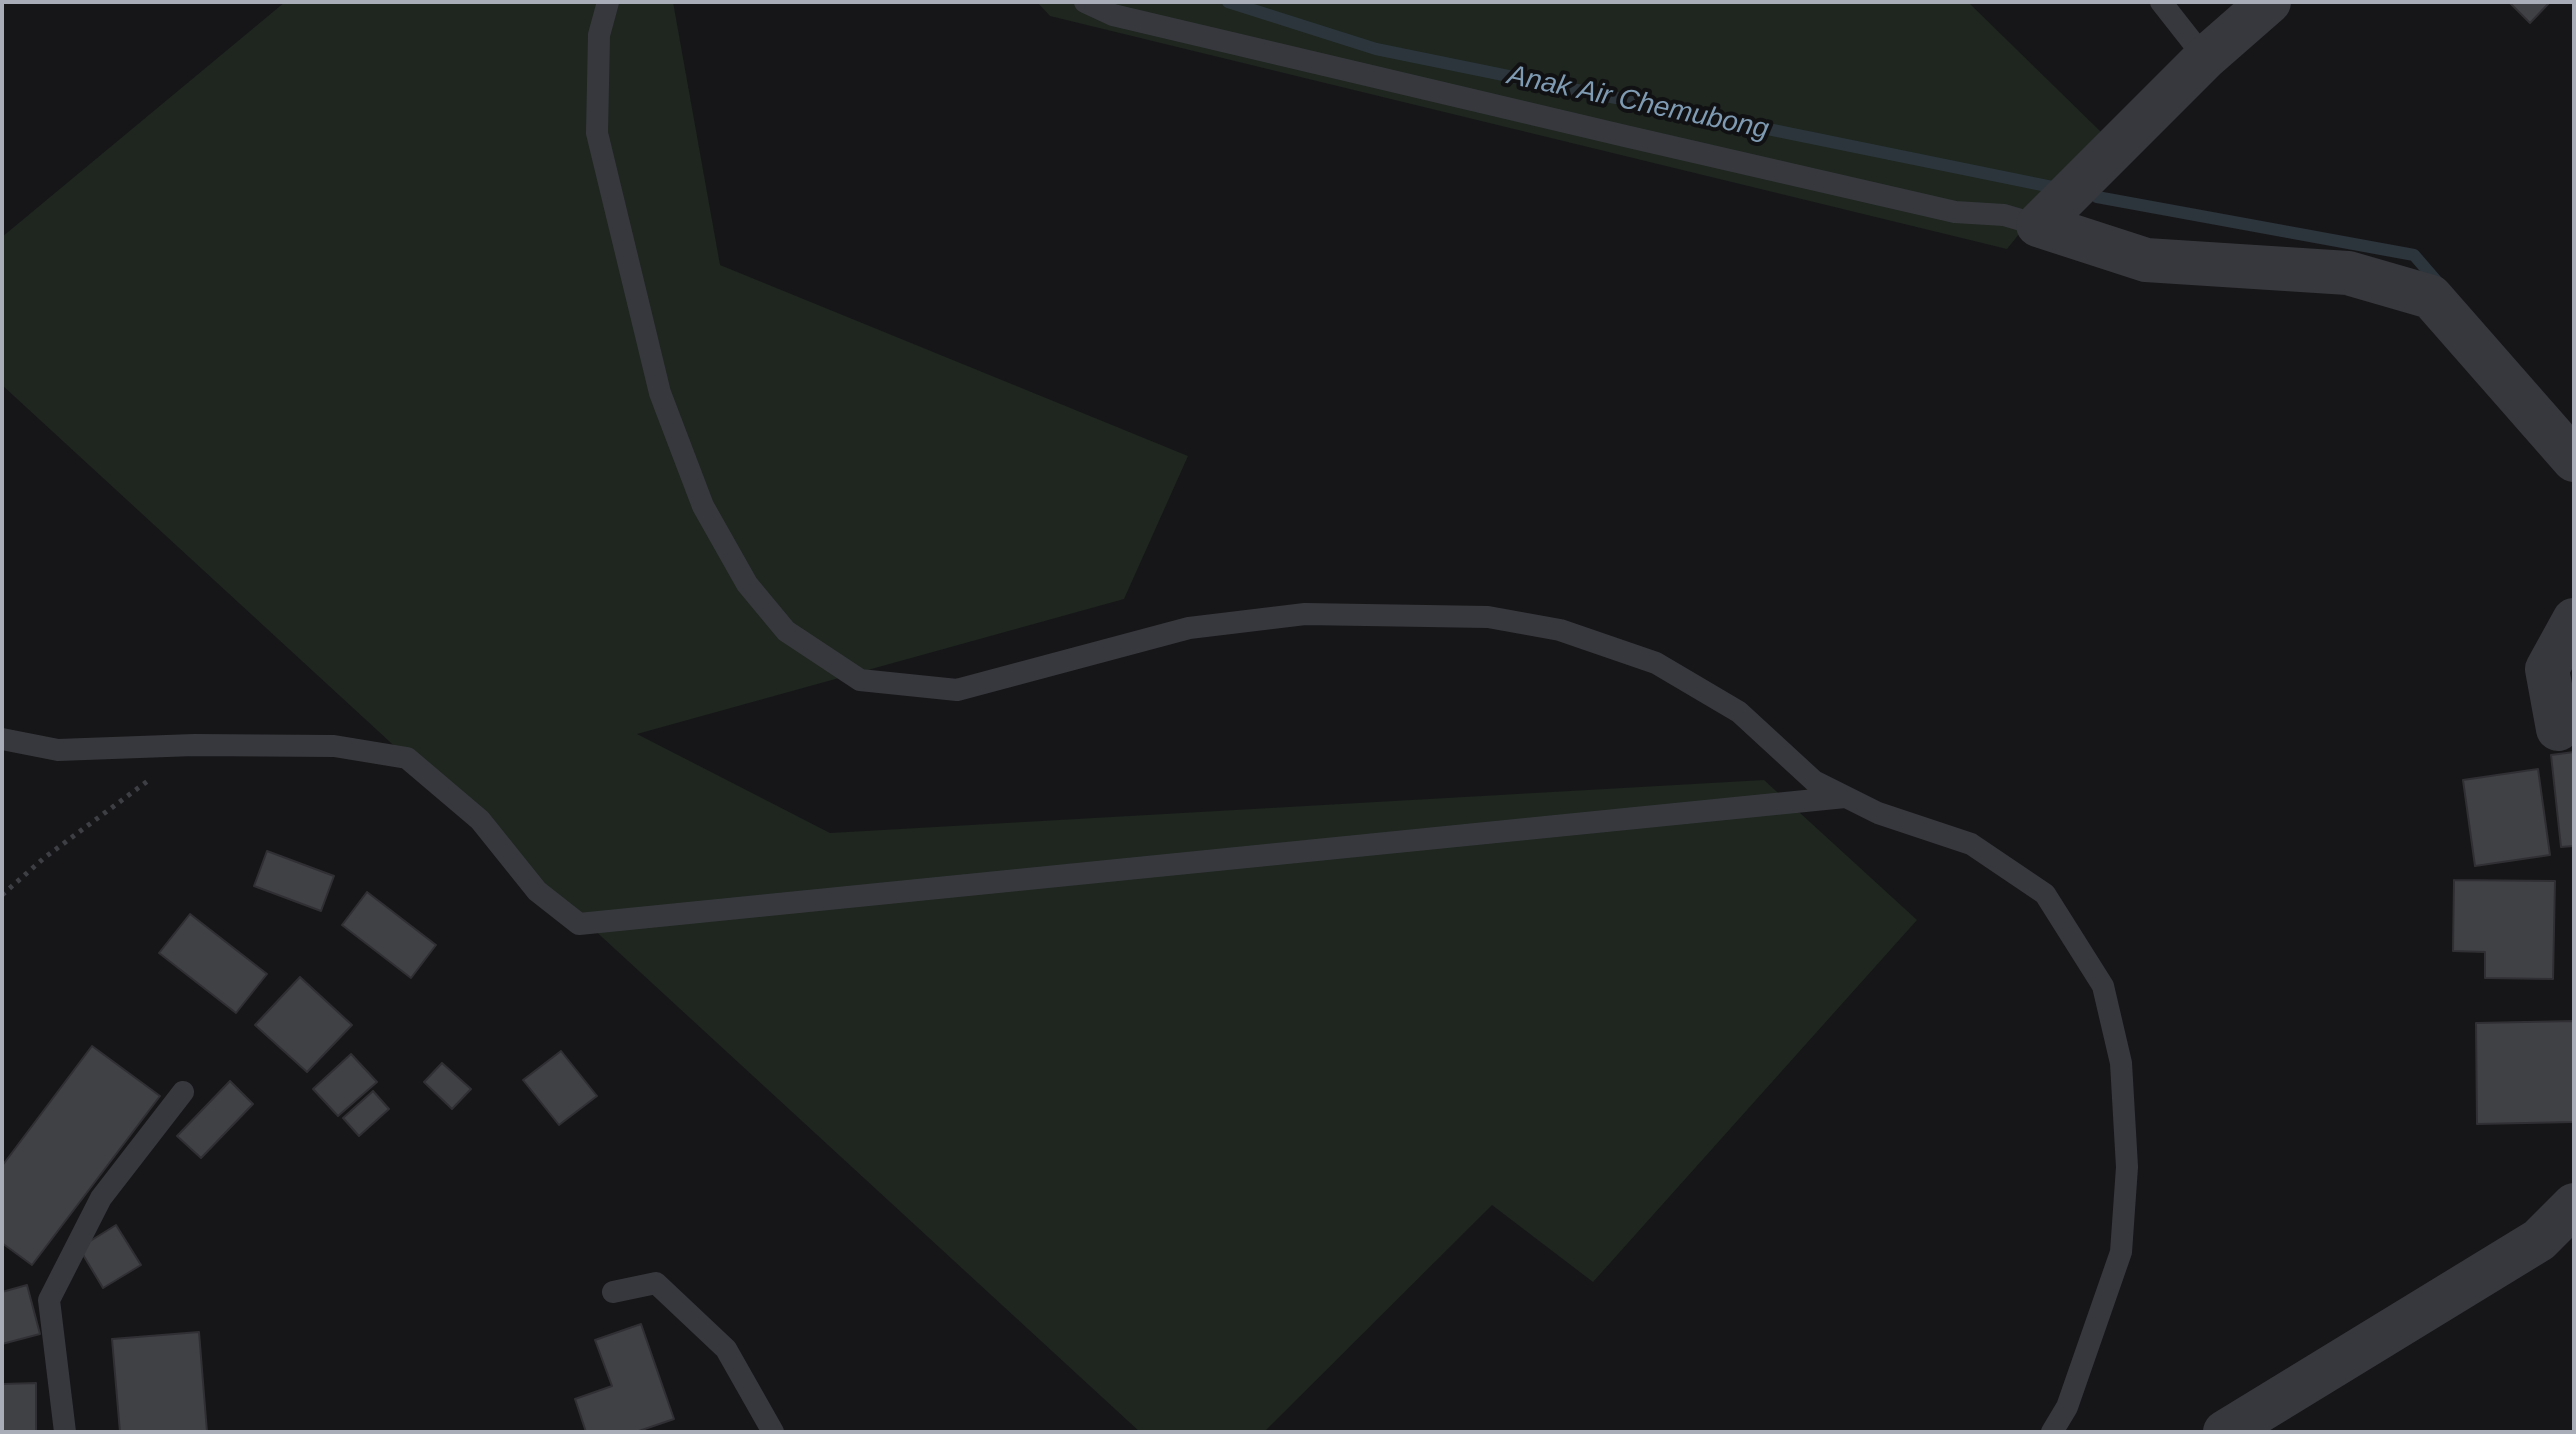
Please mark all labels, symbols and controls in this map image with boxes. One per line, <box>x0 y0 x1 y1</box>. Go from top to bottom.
water label: Anak Air Chemubong <box>1504 59 1772 147</box>

